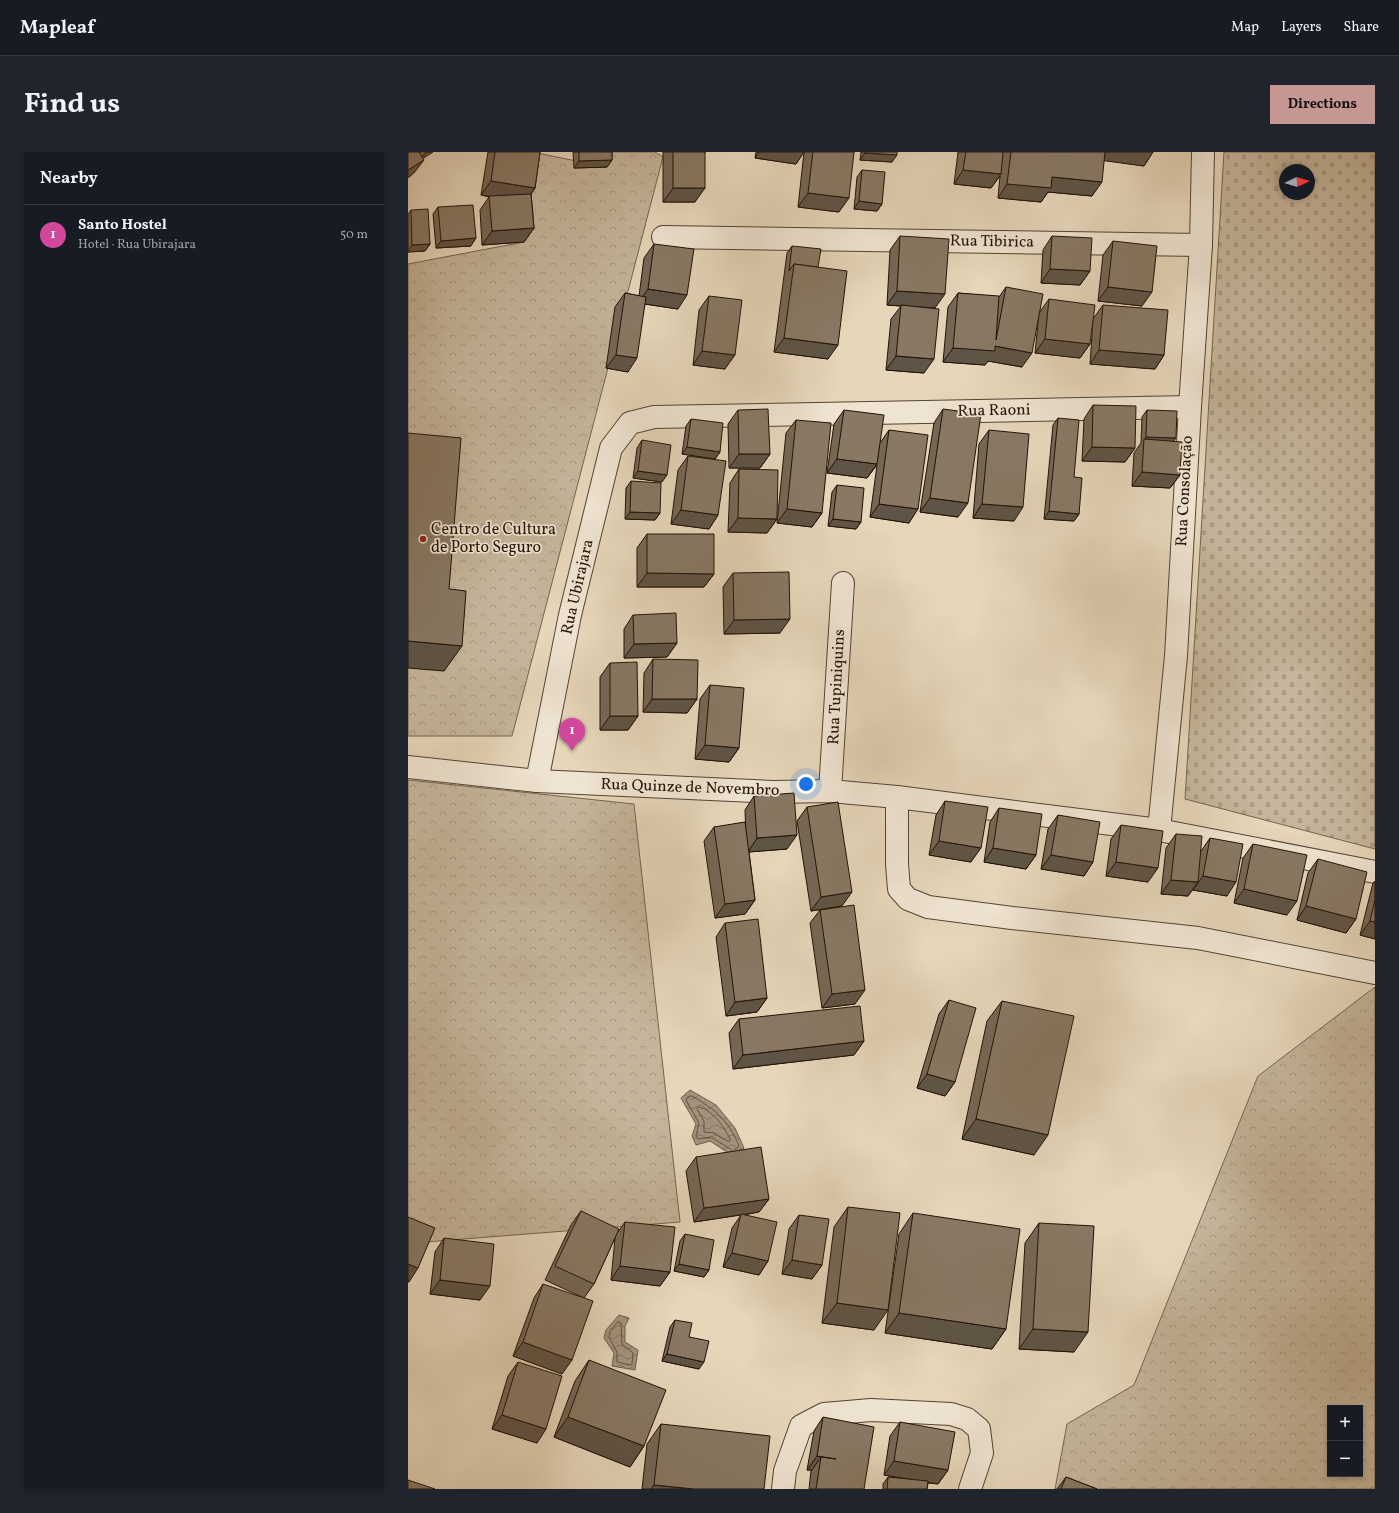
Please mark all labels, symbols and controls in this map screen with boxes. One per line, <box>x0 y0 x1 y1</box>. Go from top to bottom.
text: Mapleaf <box>20 15 95 41</box>
text: Map <box>1231 18 1259 37</box>
text: Layers <box>1281 18 1321 37</box>
text: Share <box>1343 18 1379 37</box>
text: Find us <box>24 85 120 124</box>
button: Directions <box>1270 85 1375 124</box>
north arrow <box>1279 164 1315 200</box>
text: Nearby <box>40 167 98 190</box>
text: Santo Hostel <box>78 215 167 236</box>
text: 1 <box>50 226 56 244</box>
text: 50 m <box>340 226 368 244</box>
street label: Rua Tibirica <box>950 230 1034 254</box>
text: Hotel · Rua Ubirajara <box>78 236 196 254</box>
street label: Rua Raoni <box>957 399 1031 423</box>
street label: Rua Consolação <box>1171 435 1199 547</box>
place label: Centro de Cultura de Porto Seguro <box>431 519 556 559</box>
marker: Centro de Cultura de Porto Seguro <box>418 534 428 544</box>
street label: Rua Ubirajara <box>556 537 600 637</box>
street label: Rua Tupiniquins <box>823 629 851 745</box>
pin: 1 <box>559 718 585 751</box>
street label: Rua Quinze de Novembro <box>600 774 780 802</box>
your location <box>796 774 816 794</box>
map controls <box>1327 1405 1363 1477</box>
button: + <box>1327 1405 1363 1441</box>
button: − <box>1327 1441 1363 1477</box>

